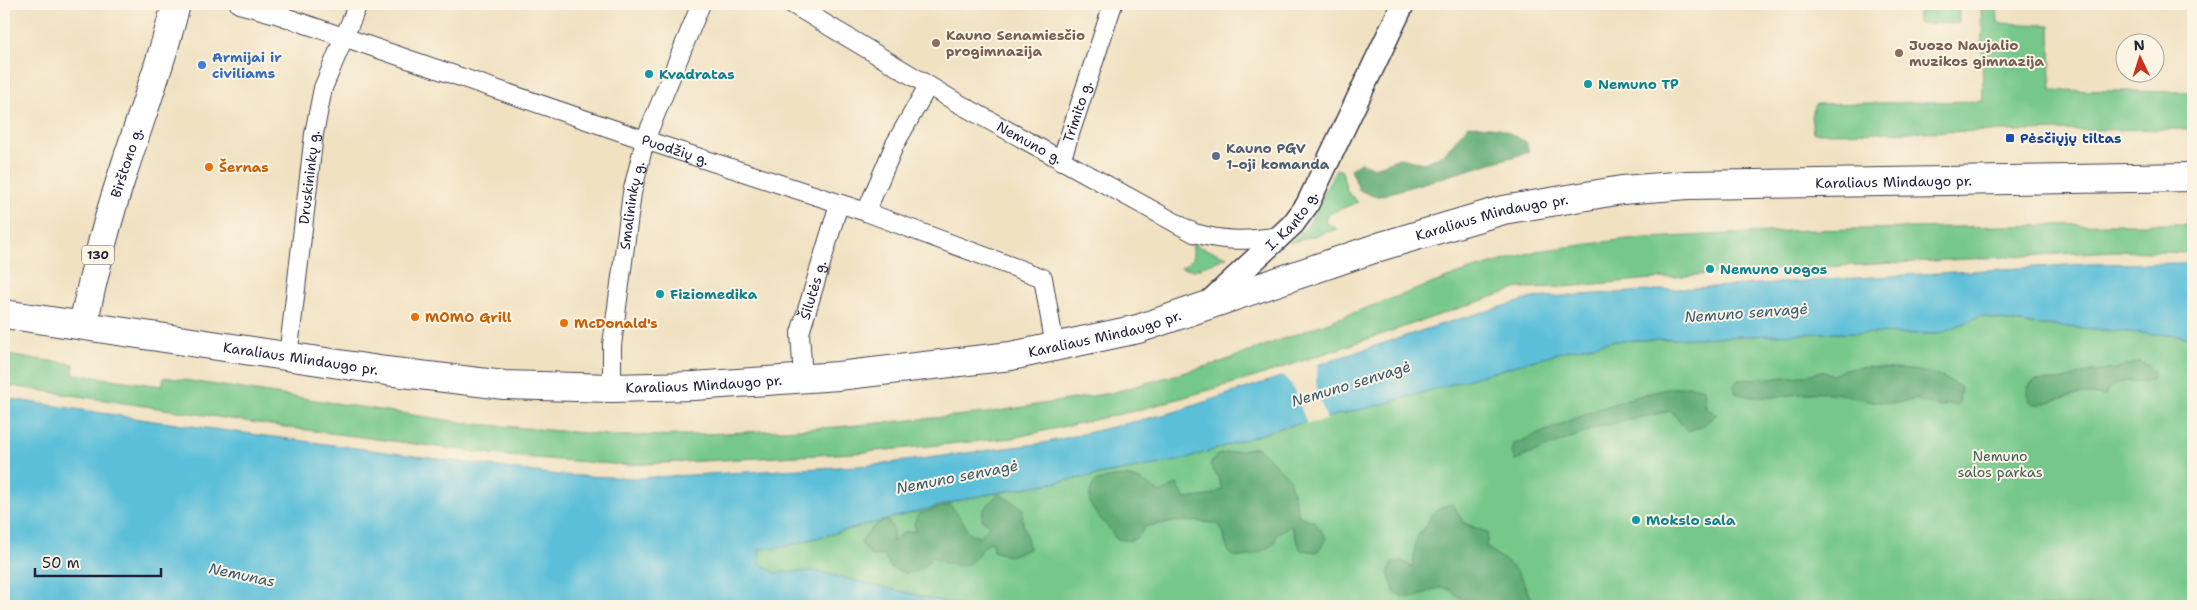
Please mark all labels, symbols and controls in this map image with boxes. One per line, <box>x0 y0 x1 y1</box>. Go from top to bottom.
place label: Kauno Senamiesčio progimnazija <box>946 26 1085 60</box>
north arrow <box>2114 32 2164 82</box>
place label: Juozo Naujalio muzikos gimnazija <box>1909 36 2044 70</box>
text: N <box>2133 36 2145 54</box>
marker: Kauno Senamiesčio progimnazija <box>930 37 942 49</box>
marker: Juozo Naujalio muzikos gimnazija <box>1893 47 1905 59</box>
place label: Armijai ir civiliams <box>212 48 282 82</box>
marker: Armijai ir civiliams <box>196 59 208 71</box>
place label: Kvadratas <box>659 65 735 83</box>
marker: Kvadratas <box>643 68 655 80</box>
place label: Nemuno TP <box>1598 75 1679 93</box>
street label: Trimito g. <box>1059 78 1096 145</box>
marker: Nemuno TP <box>1582 78 1594 90</box>
street label: Nemuno g. <box>994 117 1065 168</box>
street label: Birštono g. <box>106 125 146 200</box>
street label: Druskininkų g. <box>295 128 324 225</box>
place label: Pėsčiųjų tiltas <box>2020 129 2121 147</box>
street label: Puodžių g. <box>639 130 711 169</box>
marker: Pėsčiųjų tiltas <box>2004 132 2016 144</box>
place label: Kauno PGV 1-oji komanda <box>1226 139 1330 173</box>
marker: Kauno PGV 1-oji komanda <box>1210 150 1222 162</box>
place label: Šernas <box>219 158 269 176</box>
street label: Smalininkų g. <box>616 159 648 251</box>
marker: Šernas <box>203 161 215 173</box>
street label: Karaliaus Mindaugo pr. <box>1815 172 1972 192</box>
street label: I. Kanto g. <box>1261 188 1321 254</box>
street label: Karaliaus Mindaugo pr. <box>1413 190 1570 245</box>
road number: 130 <box>82 246 114 264</box>
street label: Šilutės g. <box>796 258 830 322</box>
place label: Nemuno uogos <box>1720 260 1827 278</box>
marker: Nemuno uogos <box>1704 263 1716 275</box>
place label: Fiziomedika <box>670 285 758 303</box>
marker: Fiziomedika <box>654 288 666 300</box>
water label: Nemuno senvagė <box>1684 299 1808 327</box>
street label: Karaliaus Mindaugo pr. <box>1027 306 1183 361</box>
place label: MOMO Grill <box>425 308 512 326</box>
marker: MOMO Grill <box>409 311 421 323</box>
place label: McDonald's <box>574 314 658 332</box>
marker: McDonald's <box>558 317 570 329</box>
street label: Karaliaus Mindaugo pr. <box>222 338 380 379</box>
water label: Nemuno senvagė <box>1289 356 1413 412</box>
street label: Karaliaus Mindaugo pr. <box>625 371 783 397</box>
park label: Nemuno salos parkas <box>1957 447 2043 481</box>
water label: Nemuno senvagė <box>894 455 1020 499</box>
place label: Mokslo sala <box>1646 511 1736 529</box>
marker: Mokslo sala <box>1630 514 1642 526</box>
scale bar <box>35 545 161 577</box>
text: 50 m <box>42 553 80 573</box>
water label: Nemunas <box>207 558 277 592</box>

